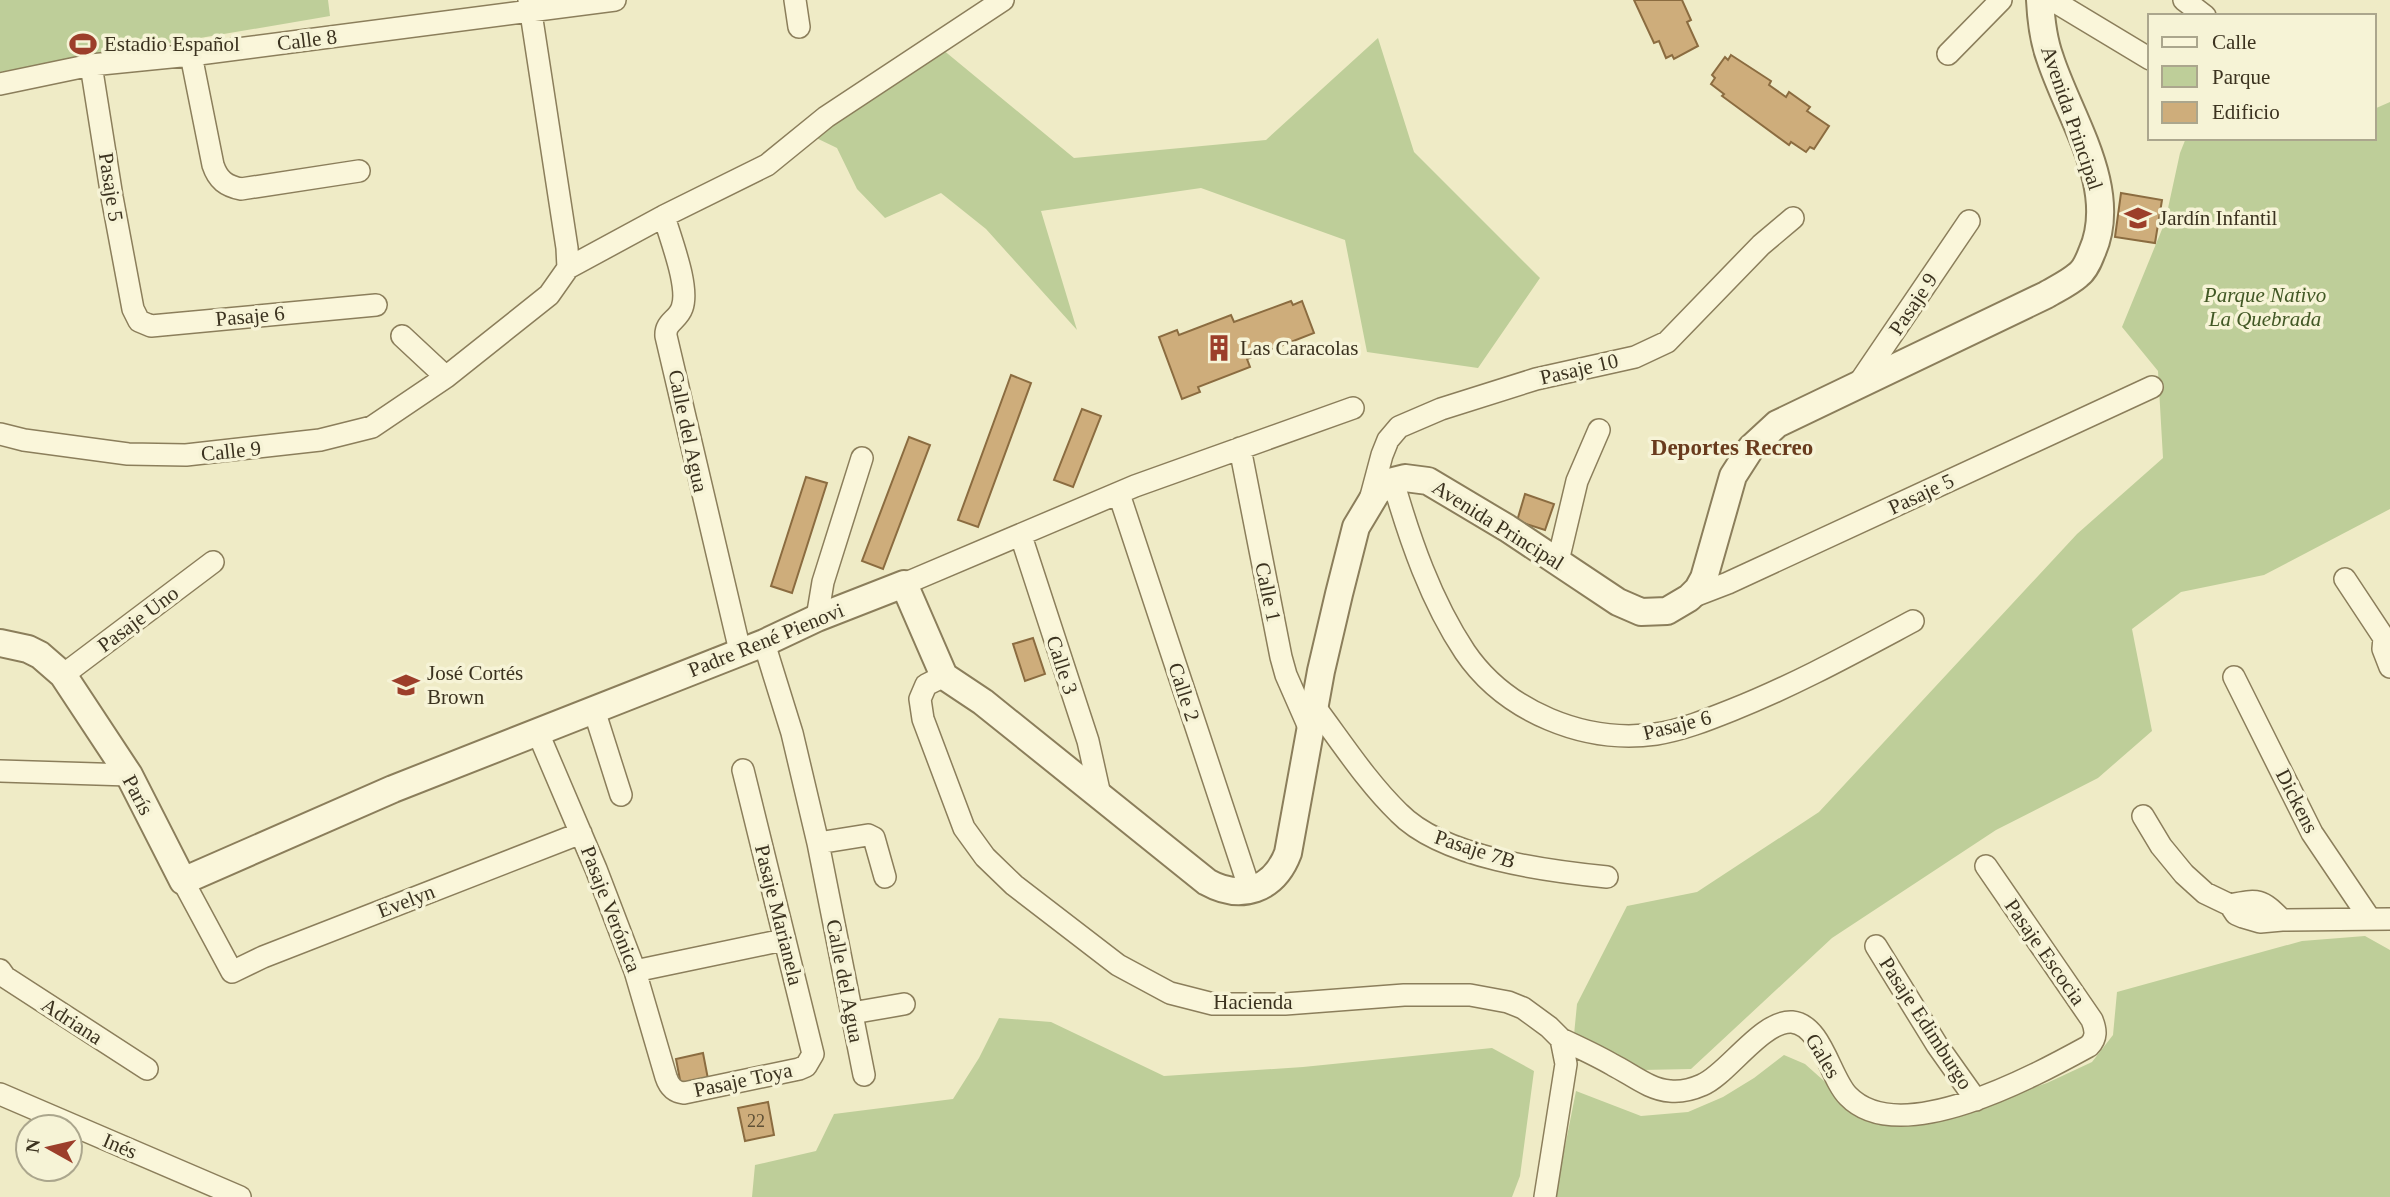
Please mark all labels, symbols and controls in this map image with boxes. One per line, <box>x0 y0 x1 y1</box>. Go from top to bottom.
legend <box>2148 14 2376 140</box>
street label: Calle 8 <box>276 24 338 56</box>
sports icon: Estadio Español <box>68 29 98 59</box>
text: Calle <box>2212 30 2256 54</box>
place label: Estadio Español <box>104 32 240 56</box>
street label: Avenida Principal <box>2036 43 2108 193</box>
text: Parque <box>2212 65 2270 89</box>
text: Edificio <box>2212 100 2280 124</box>
street label: Pasaje 5 <box>94 151 128 223</box>
school or university icon: Jardín Infantil <box>2123 203 2153 233</box>
place label: Jardín Infantil <box>2159 206 2278 230</box>
street label: Pasaje 9 <box>1884 269 1942 339</box>
park label: Parque Nativo La Quebrada <box>2203 283 2326 331</box>
street label: Pasaje 6 <box>214 301 286 331</box>
building icon: Las Caracolas <box>1204 333 1234 363</box>
place label: Las Caracolas <box>1240 336 1358 360</box>
street label: Pasaje 10 <box>1537 348 1621 390</box>
street label: Calle del Agua <box>663 367 713 495</box>
district label: Deportes Recreo <box>1651 435 1813 460</box>
street label: Calle 9 <box>200 436 262 466</box>
street label: Pasaje 5 <box>1884 468 1958 520</box>
street label: Avenida Principal <box>1428 475 1568 575</box>
street label: Calle 1 <box>1250 560 1286 624</box>
street label: Pasaje Uno <box>93 581 183 657</box>
street label: Padre René Pienovi <box>685 598 847 682</box>
street label: Calle 3 <box>1041 633 1083 697</box>
street label: Calle 2 <box>1163 660 1205 724</box>
place label: José Cortés Brown <box>427 661 523 709</box>
school or university icon: José Cortés Brown <box>391 670 421 700</box>
street label: Pasaje 6 <box>1640 705 1714 745</box>
street label: Dickens <box>2271 765 2323 837</box>
street label: París <box>118 771 158 819</box>
street label: Pasaje 7B <box>1432 825 1518 873</box>
street label: Pasaje Marianela <box>750 842 808 988</box>
street label: Pasaje Verónica <box>576 843 646 976</box>
street label: Evelyn <box>374 879 439 923</box>
street label: Pasaje Escocia <box>2000 894 2091 1010</box>
street label: Calle del Agua <box>821 917 869 1045</box>
street label: Pasaje Edimburgo <box>1874 952 1978 1094</box>
street label: Hacienda <box>1213 990 1293 1014</box>
street label: Adriana <box>37 993 107 1050</box>
street label: Gales <box>1800 1029 1846 1083</box>
street label: Pasaje Toya <box>691 1058 795 1102</box>
house number: 22 <box>747 1111 765 1131</box>
north arrow <box>14 1113 84 1183</box>
street label: Inés <box>99 1128 141 1164</box>
text: N <box>21 1137 44 1154</box>

